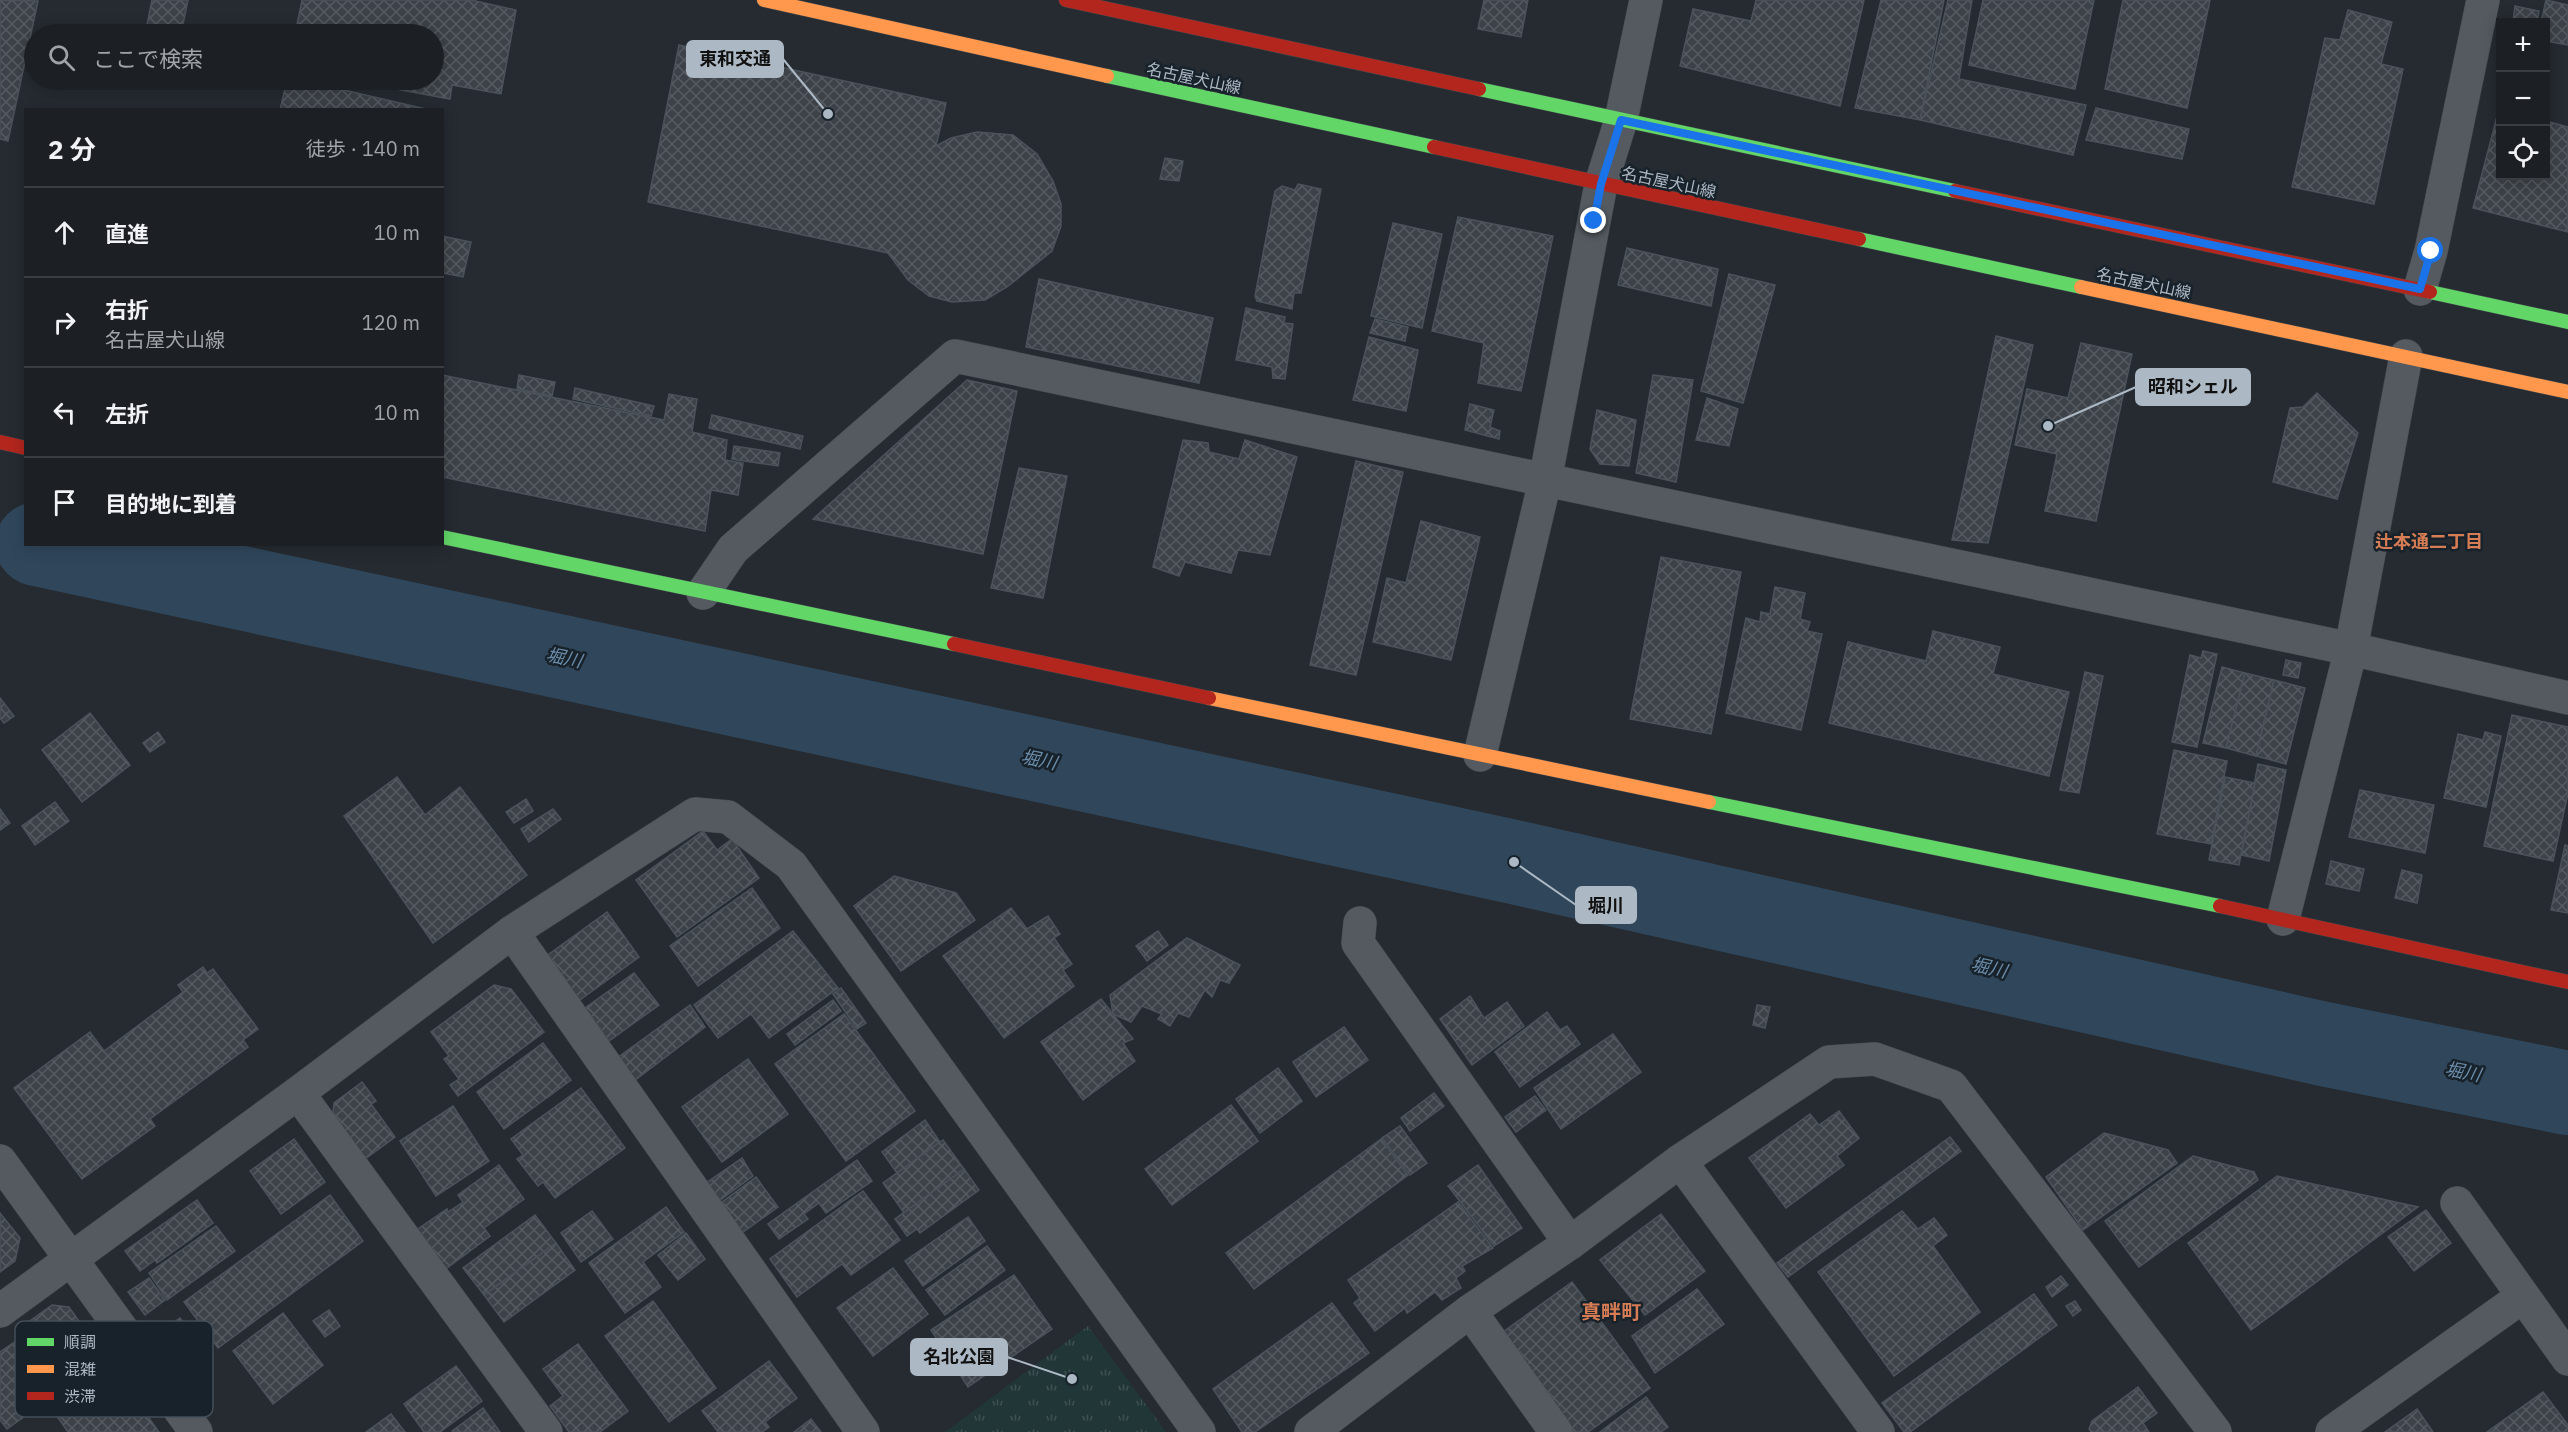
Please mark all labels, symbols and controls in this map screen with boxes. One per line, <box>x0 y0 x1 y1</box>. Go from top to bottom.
map controls <box>2496 18 2550 180</box>
button: + <box>2496 18 2550 72</box>
search box <box>24 24 444 90</box>
icon: search <box>45 41 78 74</box>
callout: 東和交通 <box>687 41 783 77</box>
text: ここで検索 <box>93 44 203 73</box>
text: 東和交通 <box>699 47 771 70</box>
street label: 名古屋犬山線 <box>1145 58 1243 98</box>
button: − <box>2496 72 2550 126</box>
button: locate <box>2496 126 2550 180</box>
text: 2 分 <box>48 132 96 166</box>
text: 徒歩 · 140 m <box>306 135 420 162</box>
street label: 名古屋犬山線 <box>1620 162 1718 202</box>
route end <box>1580 207 1606 233</box>
icon: ahead <box>48 216 81 249</box>
text: 直進 <box>105 219 149 248</box>
text: 10 m <box>374 219 420 246</box>
route start <box>2417 237 2443 263</box>
street label: 名古屋犬山線 <box>2095 263 2193 303</box>
text: 右折 <box>105 295 149 324</box>
icon: right <box>48 306 81 339</box>
text: 120 m <box>362 309 420 336</box>
text: 名古屋犬山線 <box>105 326 225 353</box>
callout: 昭和シェル <box>2136 369 2250 405</box>
text: 昭和シェル <box>2148 375 2238 398</box>
icon: left <box>48 396 81 429</box>
text: 左折 <box>105 399 149 428</box>
text: 10 m <box>374 399 420 426</box>
icon: arrive <box>48 486 81 519</box>
text: 目的地に到着 <box>105 489 237 518</box>
district label: 辻本通二丁目 <box>2375 530 2483 553</box>
water label: 堀川 <box>544 643 586 673</box>
water label: 堀川 <box>1019 745 1061 775</box>
callout: 堀川 <box>1576 887 1636 923</box>
text: 堀川 <box>1588 894 1624 917</box>
water label: 堀川 <box>1969 952 2011 983</box>
water label: 堀川 <box>2443 1057 2485 1087</box>
district label: 真畔町 <box>1581 1298 1641 1325</box>
legend <box>15 1321 213 1417</box>
text: 順調 <box>64 1332 96 1352</box>
callout: 名北公園 <box>911 1339 1007 1375</box>
text: 名北公園 <box>923 1345 995 1368</box>
text: 混雑 <box>64 1359 96 1379</box>
text: 渋滞 <box>64 1386 96 1406</box>

